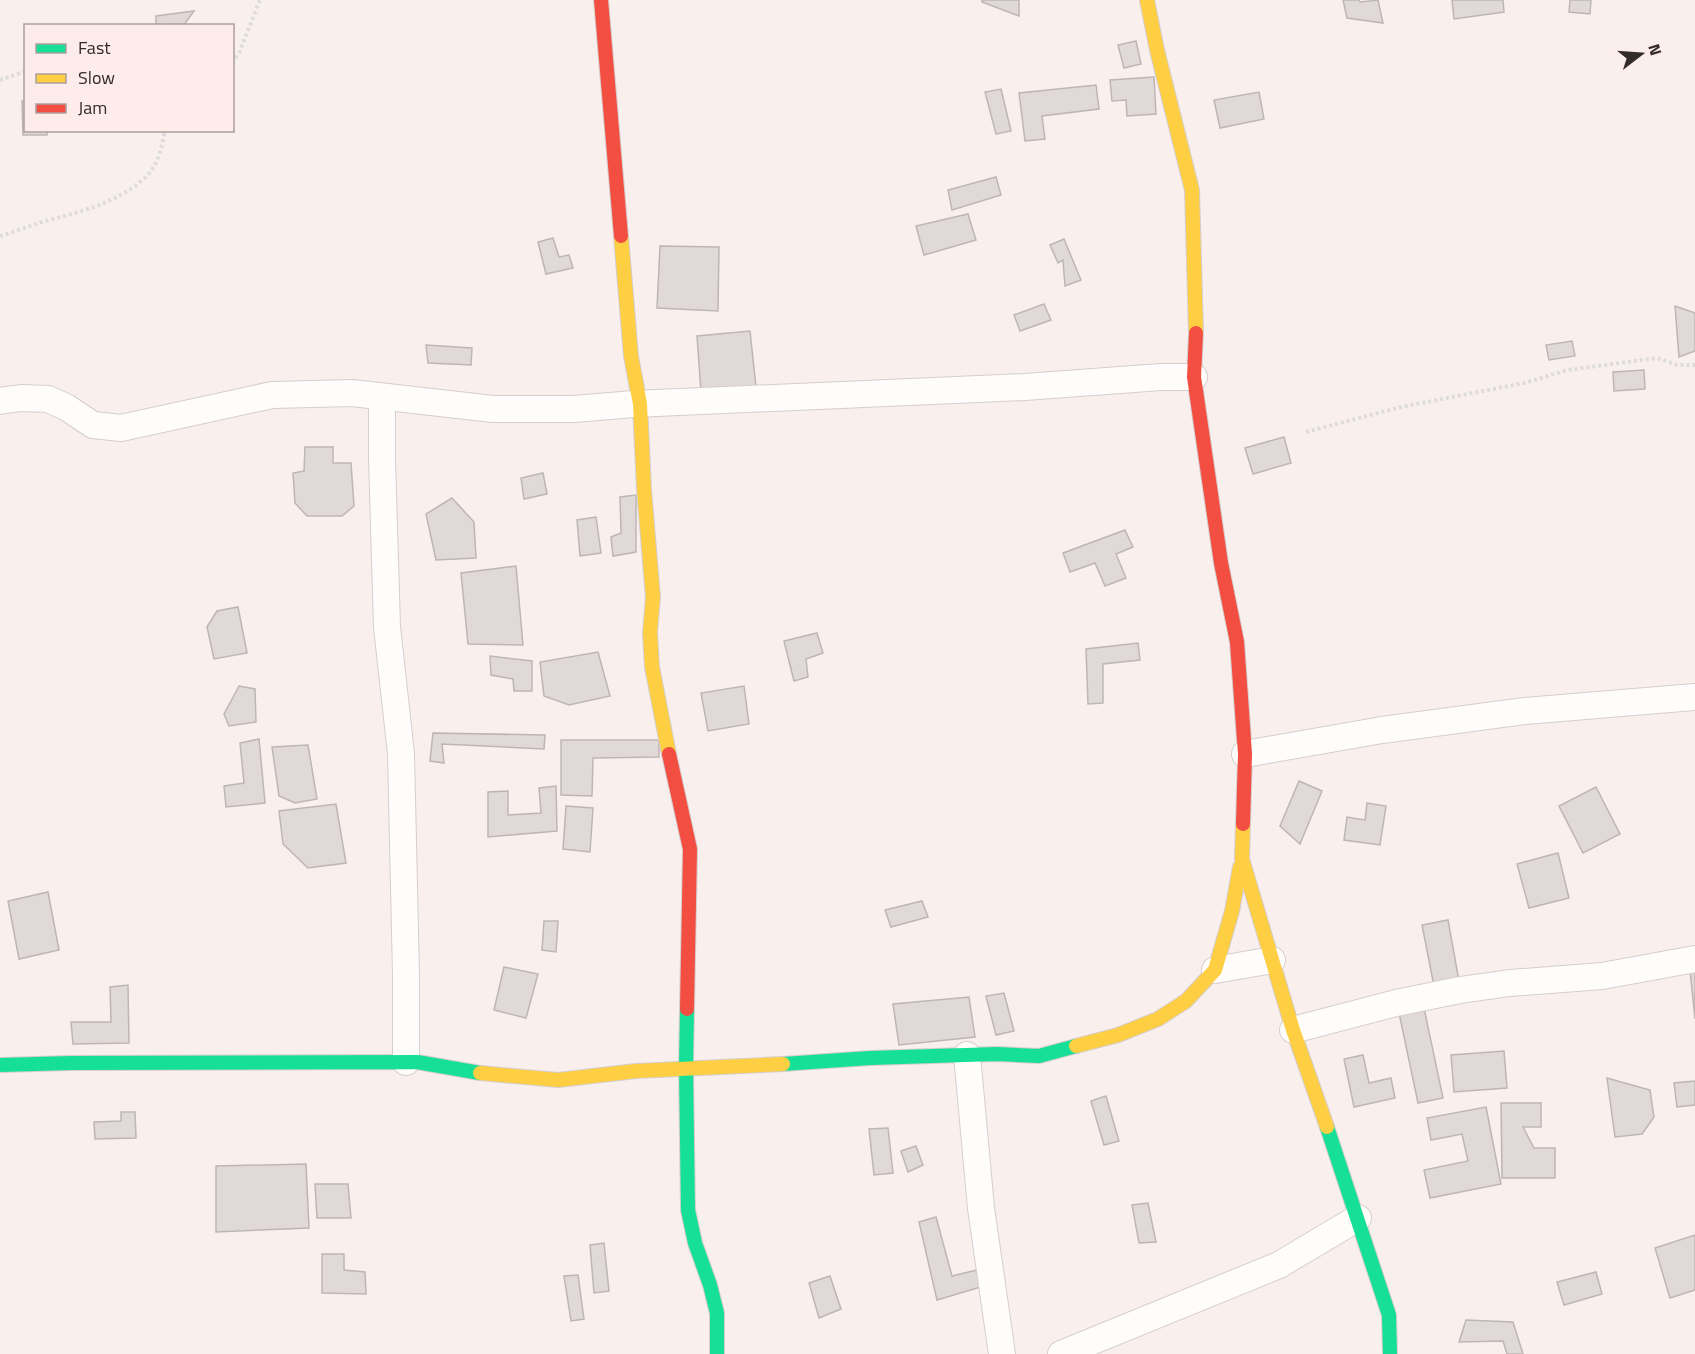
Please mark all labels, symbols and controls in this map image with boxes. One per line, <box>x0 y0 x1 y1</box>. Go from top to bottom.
legend <box>24 24 234 132</box>
north arrow <box>1611 24 1671 84</box>
text: Fast <box>78 34 111 61</box>
text: N <box>1642 41 1668 58</box>
text: Slow <box>78 64 115 91</box>
text: Jam <box>78 94 107 121</box>

